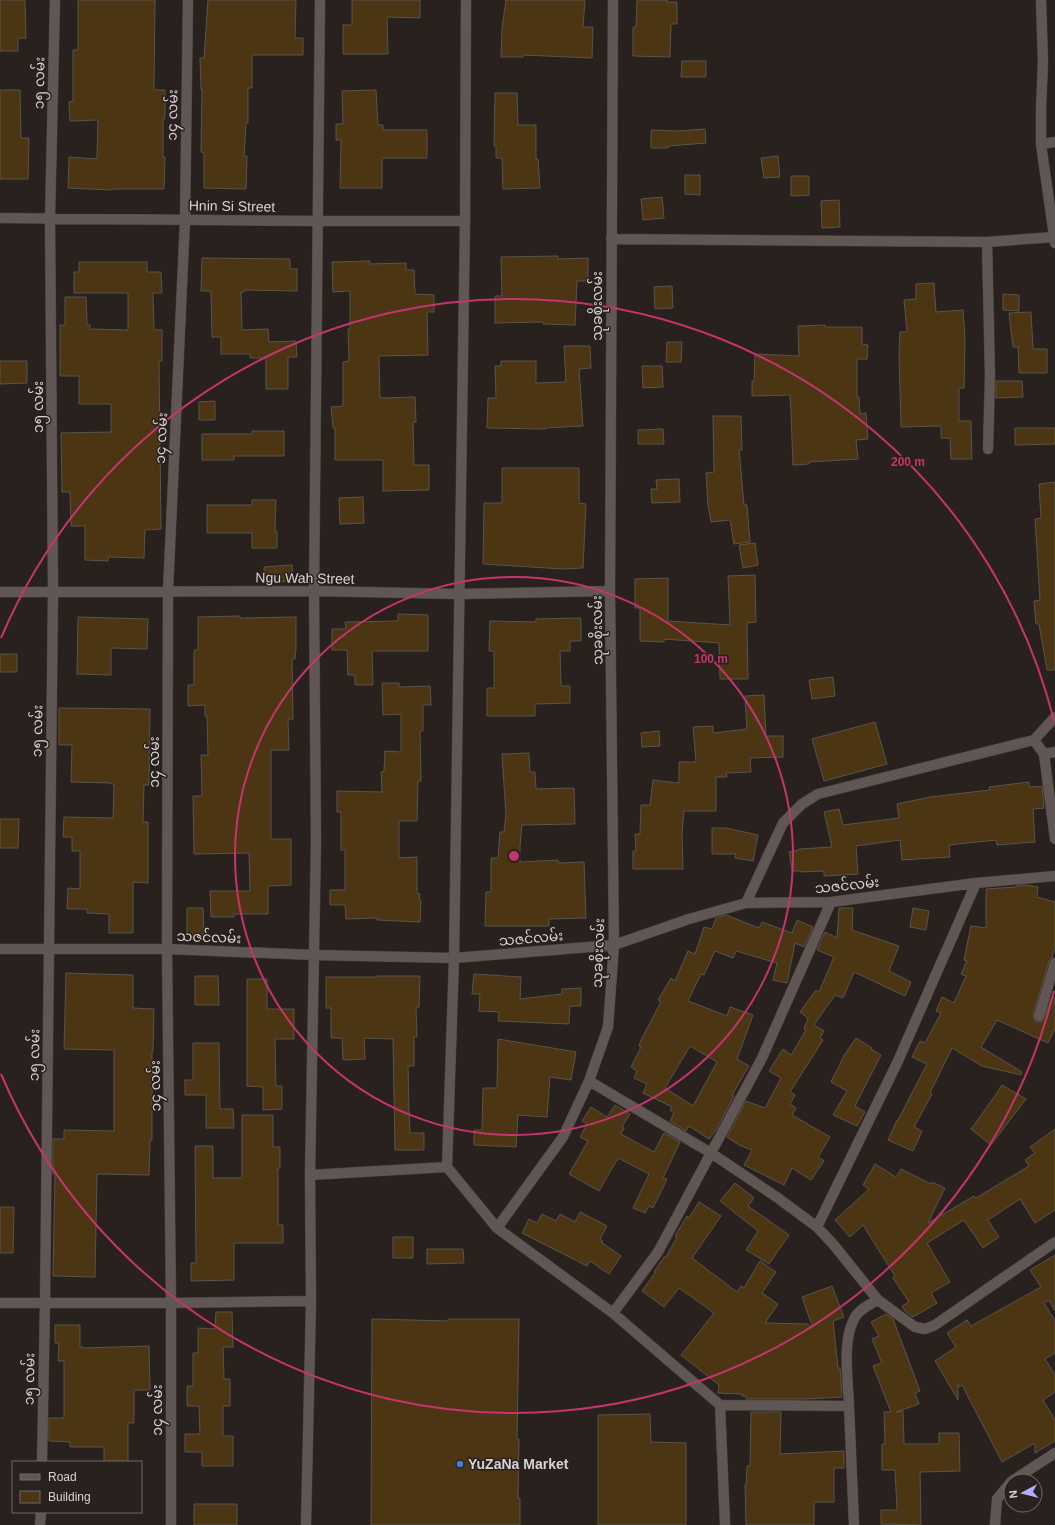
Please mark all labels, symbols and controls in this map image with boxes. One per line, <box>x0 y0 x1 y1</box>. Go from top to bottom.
street label: ၁၅ လမ်း <box>29 57 51 109</box>
street label: ၁၄ လမ်း <box>162 89 184 141</box>
street label: Hnin Si Street <box>189 197 275 215</box>
street label: သုခစိုးလမ်း <box>587 271 609 341</box>
street label: ၁၅ လမ်း <box>28 381 50 433</box>
street label: ၁၄ လမ်း <box>150 412 174 464</box>
text: 200 m <box>891 455 925 469</box>
street label: Ngu Wah Street <box>255 569 355 587</box>
street label: သုခစိုးလမ်း <box>586 595 610 665</box>
text: 100 m <box>694 652 728 666</box>
street label: ၁၅ လမ်း <box>27 705 49 757</box>
street label: ၁၄ လမ်း <box>144 736 166 788</box>
centre of rings <box>507 849 521 863</box>
street label: သဇင်လမ်း <box>814 872 880 896</box>
street label: သုခစိုးလမ်း <box>587 918 611 988</box>
street label: သဇင်လမ်း <box>498 925 564 949</box>
street label: သဇင်လမ်း <box>176 926 242 946</box>
street label: ၁၅ လမ်း <box>24 1029 46 1081</box>
street label: ၁၄ လမ်း <box>145 1060 167 1112</box>
street label: ၁၅ လမ်း <box>19 1353 41 1405</box>
street label: ၁၄ လမ်း <box>147 1384 169 1436</box>
place label: YuZaNa Market <box>468 1456 569 1472</box>
marker: YuZaNa Market <box>455 1459 465 1469</box>
legend <box>12 1461 142 1513</box>
text: Road <box>48 1470 77 1484</box>
north arrow <box>1003 1473 1043 1513</box>
text: N <box>1007 1489 1020 1499</box>
text: Building <box>48 1490 91 1504</box>

